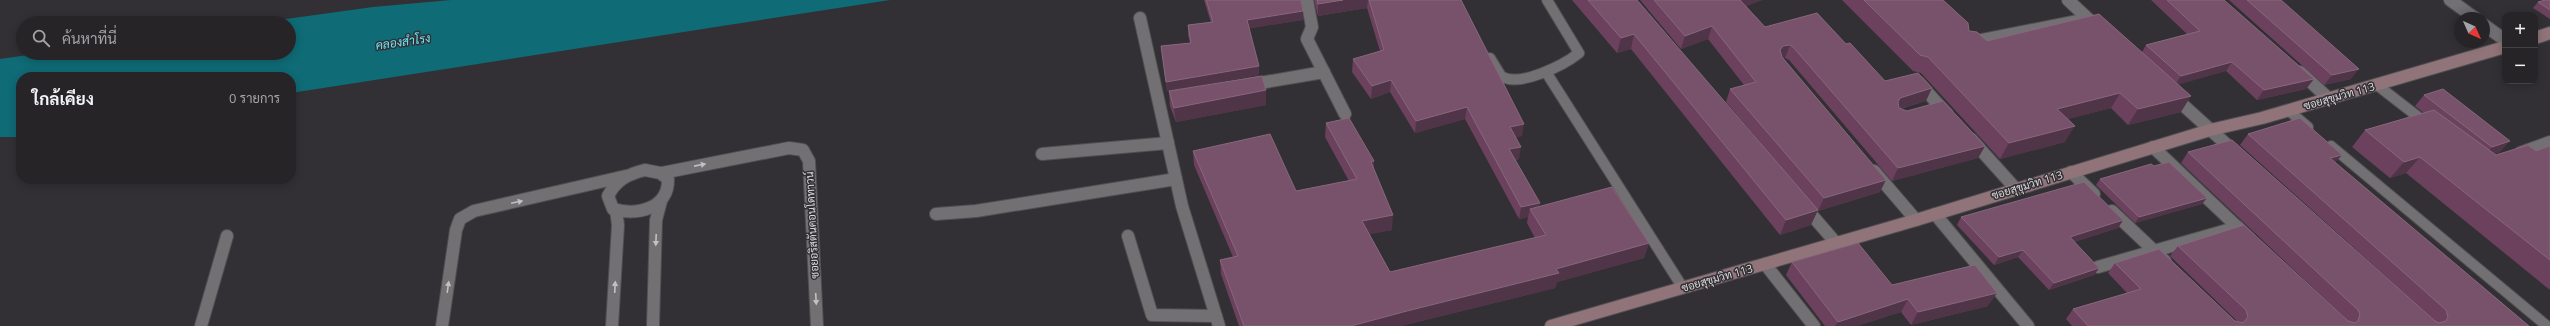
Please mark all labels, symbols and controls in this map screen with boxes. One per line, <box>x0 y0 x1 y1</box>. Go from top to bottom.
north arrow <box>2454 12 2490 48</box>
map controls <box>2502 12 2538 84</box>
button: + <box>2502 12 2538 48</box>
search box <box>16 16 296 60</box>
icon: search <box>30 27 52 49</box>
text: ค้นหาที่นี่ <box>62 28 117 48</box>
water label: คลองสำโรง <box>374 29 432 54</box>
button: − <box>2502 48 2538 84</box>
street label: ซอยสุขุมวิท 113 <box>2301 78 2377 115</box>
text: ใกล้เคียง <box>32 87 94 110</box>
text: 0 รายการ <box>229 89 280 107</box>
one-way arrow <box>694 162 706 168</box>
street label: ซอยสุขุมวิท 113 <box>1989 167 2065 204</box>
street label: ซอยอริสตันคอนโดทาวน์ <box>801 171 822 279</box>
one-way arrow <box>511 198 524 204</box>
one-way arrow <box>653 234 659 247</box>
street label: ซอยสุขุมวิท 113 <box>1679 260 1755 297</box>
one-way arrow <box>445 281 451 293</box>
one-way arrow <box>611 281 618 293</box>
one-way arrow <box>813 293 819 306</box>

